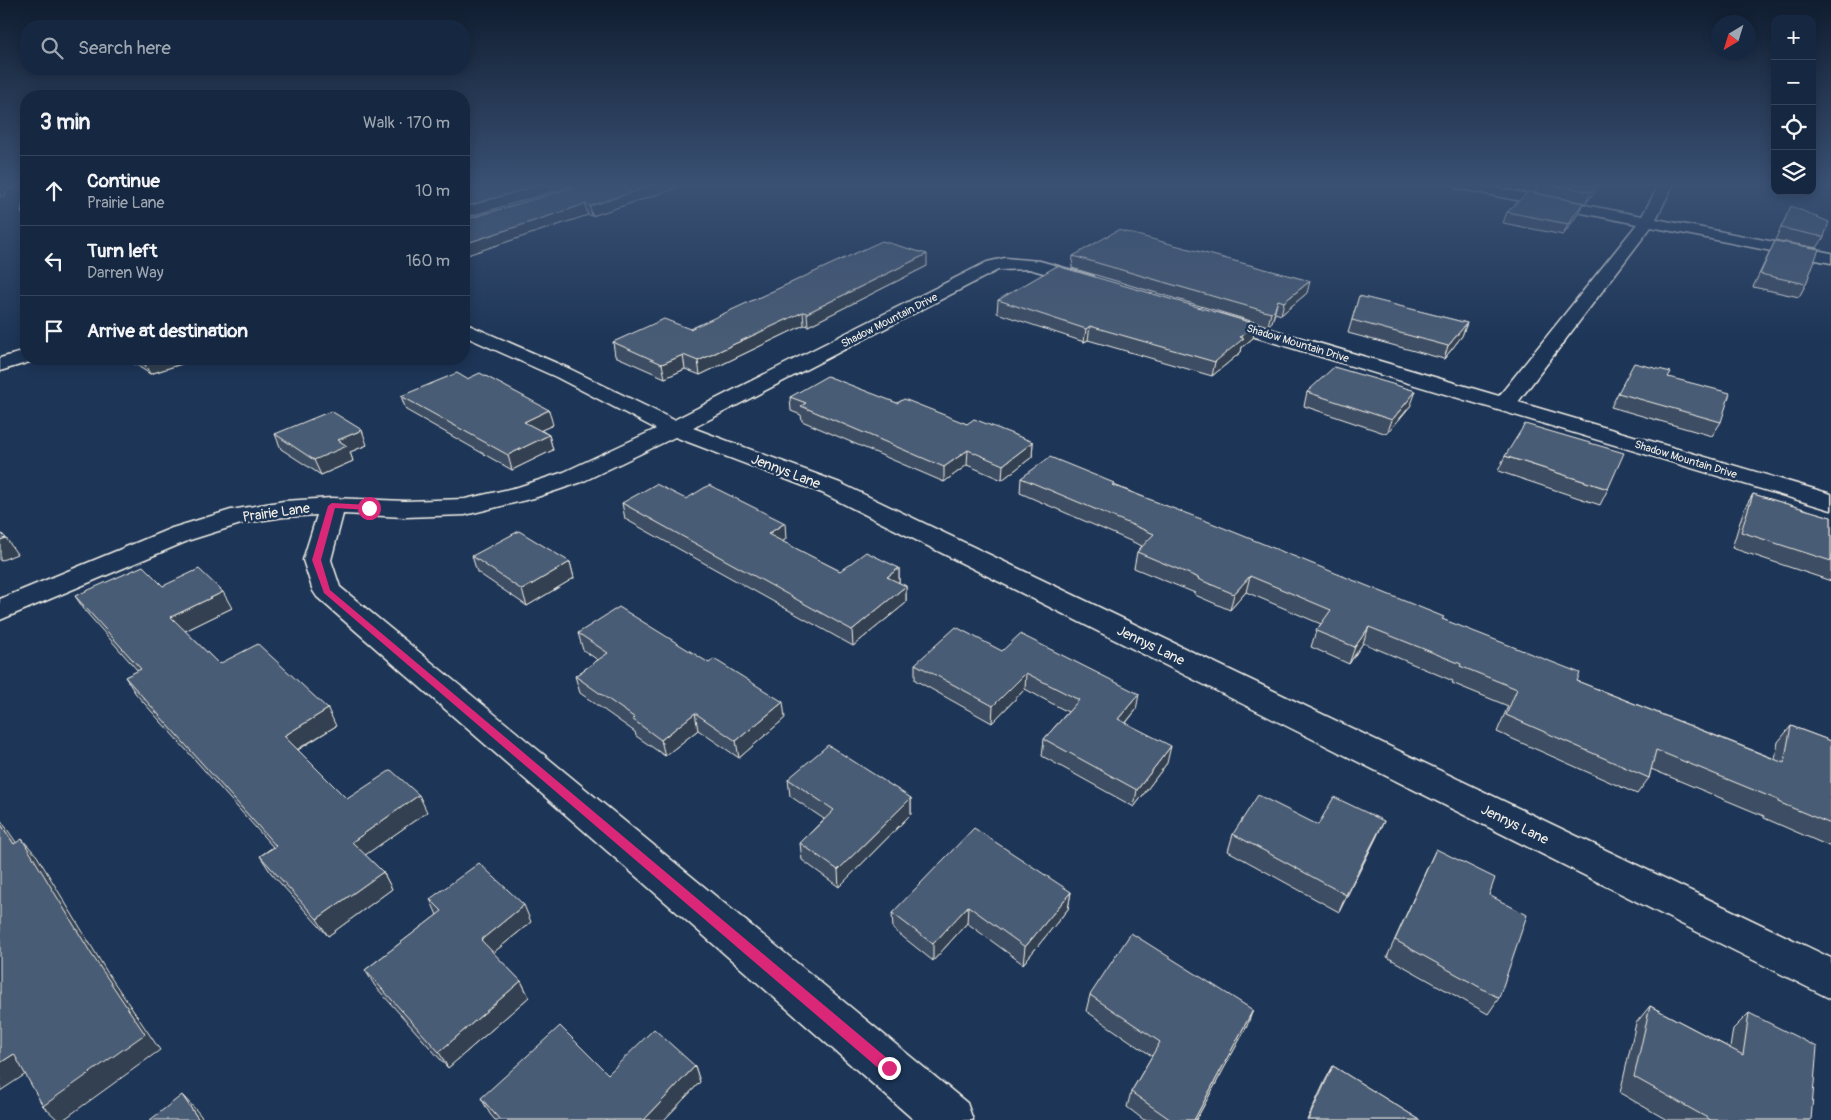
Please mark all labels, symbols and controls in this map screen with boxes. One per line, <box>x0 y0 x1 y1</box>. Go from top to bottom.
north arrow <box>1711 15 1756 60</box>
map controls <box>1771 15 1816 195</box>
button: + <box>1771 15 1816 60</box>
search box <box>20 20 470 75</box>
icon: search <box>38 34 66 62</box>
text: Search here <box>78 36 171 60</box>
button: − <box>1771 60 1816 105</box>
button: locate <box>1771 105 1816 150</box>
text: 3 min <box>40 109 90 136</box>
text: Walk · 170 m <box>363 113 450 133</box>
button: layers <box>1771 150 1816 195</box>
text: Continue <box>87 169 160 193</box>
icon: ahead <box>40 177 68 205</box>
text: 10 m <box>415 181 450 201</box>
text: Prairie Lane <box>87 193 164 213</box>
text: Turn left <box>87 239 157 263</box>
icon: left <box>40 247 68 275</box>
text: 160 m <box>406 251 450 271</box>
text: Darren Way <box>87 263 164 283</box>
street label: Shadow Mountain Drive <box>839 290 940 350</box>
icon: arrive <box>40 317 68 345</box>
text: Arrive at destination <box>87 319 248 343</box>
street label: Shadow Mountain Drive <box>1245 322 1351 365</box>
street label: Shadow Mountain Drive <box>1633 438 1739 481</box>
street label: Jennys Lane <box>749 450 823 493</box>
route start <box>358 497 381 520</box>
street label: Prairie Lane <box>241 499 311 526</box>
street label: Jennys Lane <box>1114 622 1187 669</box>
street label: Jennys Lane <box>1478 801 1551 848</box>
route end <box>878 1057 901 1080</box>

